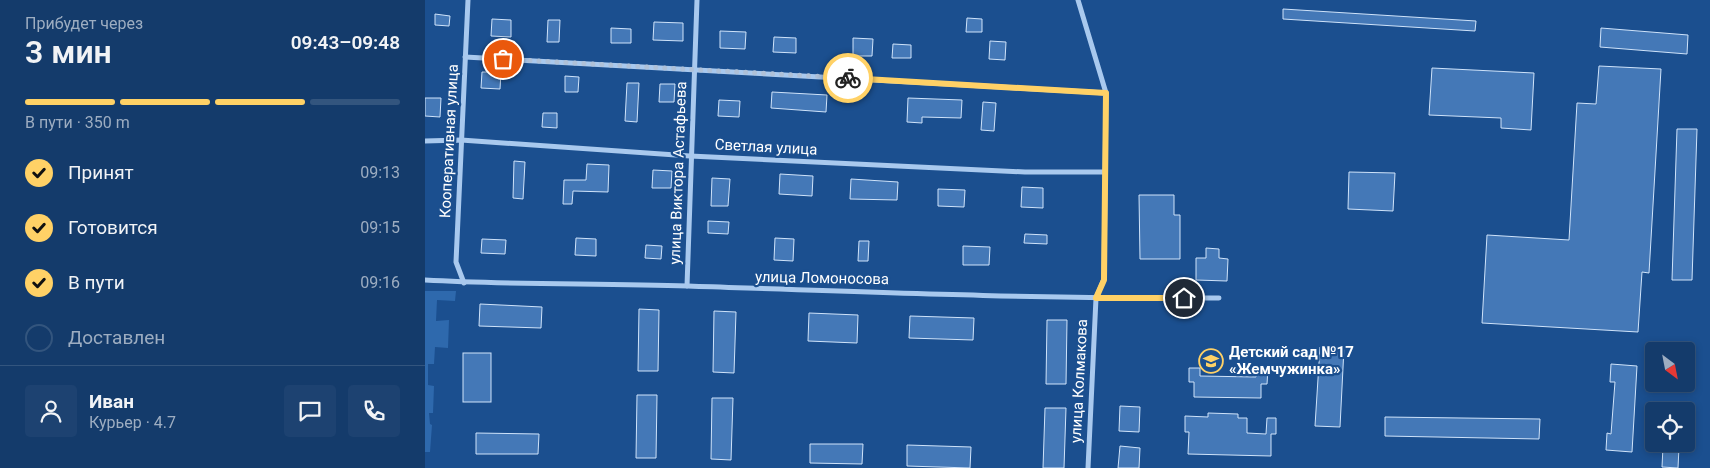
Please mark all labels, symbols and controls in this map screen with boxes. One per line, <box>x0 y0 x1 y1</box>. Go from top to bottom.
text: Прибудет через <box>25 14 143 33</box>
text: 09:43–09:48 <box>291 31 400 54</box>
text: 3 мин <box>25 33 112 71</box>
pin <box>482 38 524 80</box>
icon: bag <box>489 45 517 73</box>
courier <box>823 53 873 103</box>
street label: Кооперативная улица <box>436 64 462 218</box>
icon: bike <box>834 64 862 92</box>
street label: улица Виктора Астафьева <box>666 81 690 265</box>
text: В пути · 350 m <box>25 113 130 132</box>
street label: Светлая улица <box>714 135 818 159</box>
icon: check <box>25 159 53 187</box>
text: Принят <box>68 161 134 184</box>
text: 09:13 <box>360 163 400 182</box>
icon: check <box>25 214 53 242</box>
text: Готовится <box>68 216 158 239</box>
text: 09:15 <box>360 218 400 237</box>
street label: улица Ломоносова <box>755 268 889 288</box>
icon: check <box>25 269 53 297</box>
text: В пути <box>68 271 125 294</box>
text: 09:16 <box>360 273 400 292</box>
pin <box>1163 277 1205 319</box>
icon: home <box>1170 284 1198 312</box>
street label: улица Колмакова <box>1067 319 1091 443</box>
text: Доставлен <box>68 326 165 349</box>
north arrow <box>1645 342 1695 392</box>
map controls <box>1645 342 1695 452</box>
place label: Детский сад №17 «Жемчужинка» <box>1229 343 1354 378</box>
school or university icon: Детский сад №17 «Жемчужинка» <box>1198 348 1224 374</box>
button: person <box>25 385 77 437</box>
button: chat <box>284 385 336 437</box>
button: phone <box>348 385 400 437</box>
text: Иван <box>89 390 134 413</box>
button: locate <box>1645 402 1695 452</box>
text: Курьер · 4.7 <box>89 413 176 432</box>

